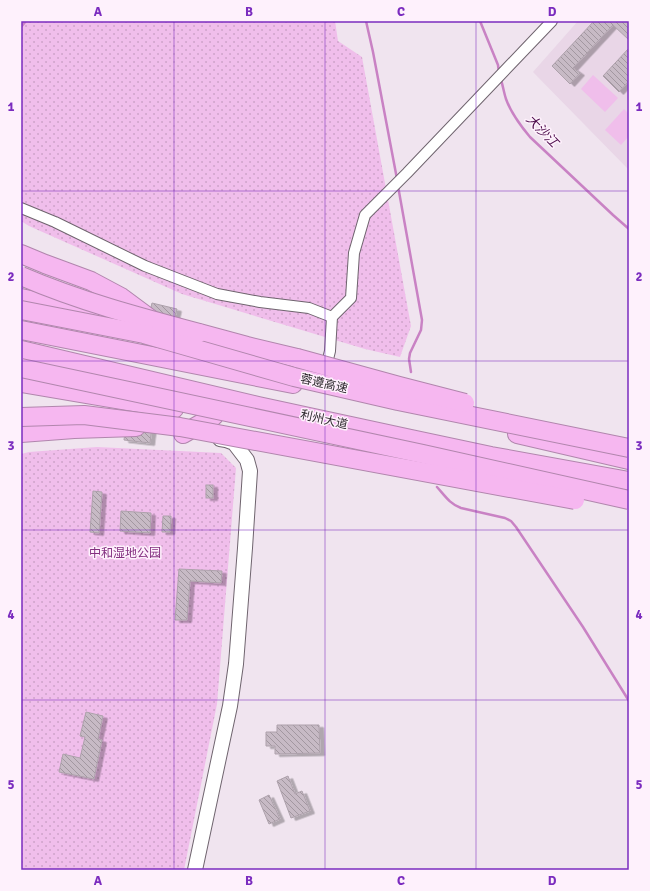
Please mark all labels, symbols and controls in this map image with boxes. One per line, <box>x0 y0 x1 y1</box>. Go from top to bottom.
text: A <box>94 4 103 20</box>
text: B <box>245 4 253 20</box>
text: C <box>397 4 405 20</box>
text: D <box>548 4 557 20</box>
text: 1 <box>7 99 15 115</box>
text: 1 <box>635 99 643 115</box>
water label: 大沙江 <box>523 111 563 152</box>
text: 2 <box>7 269 15 285</box>
text: 2 <box>635 269 643 285</box>
street label: 蓉遵高速 <box>299 371 349 397</box>
street label: 利州大道 <box>299 407 349 433</box>
text: 3 <box>7 438 15 454</box>
text: 3 <box>635 438 643 454</box>
park label: 中和湿地公园 <box>89 546 161 561</box>
text: 4 <box>7 607 15 623</box>
text: 4 <box>635 607 643 623</box>
text: 5 <box>7 777 15 793</box>
text: 5 <box>635 777 643 793</box>
text: A <box>94 873 103 889</box>
text: B <box>245 873 253 889</box>
text: C <box>397 873 405 889</box>
text: D <box>548 873 557 889</box>

